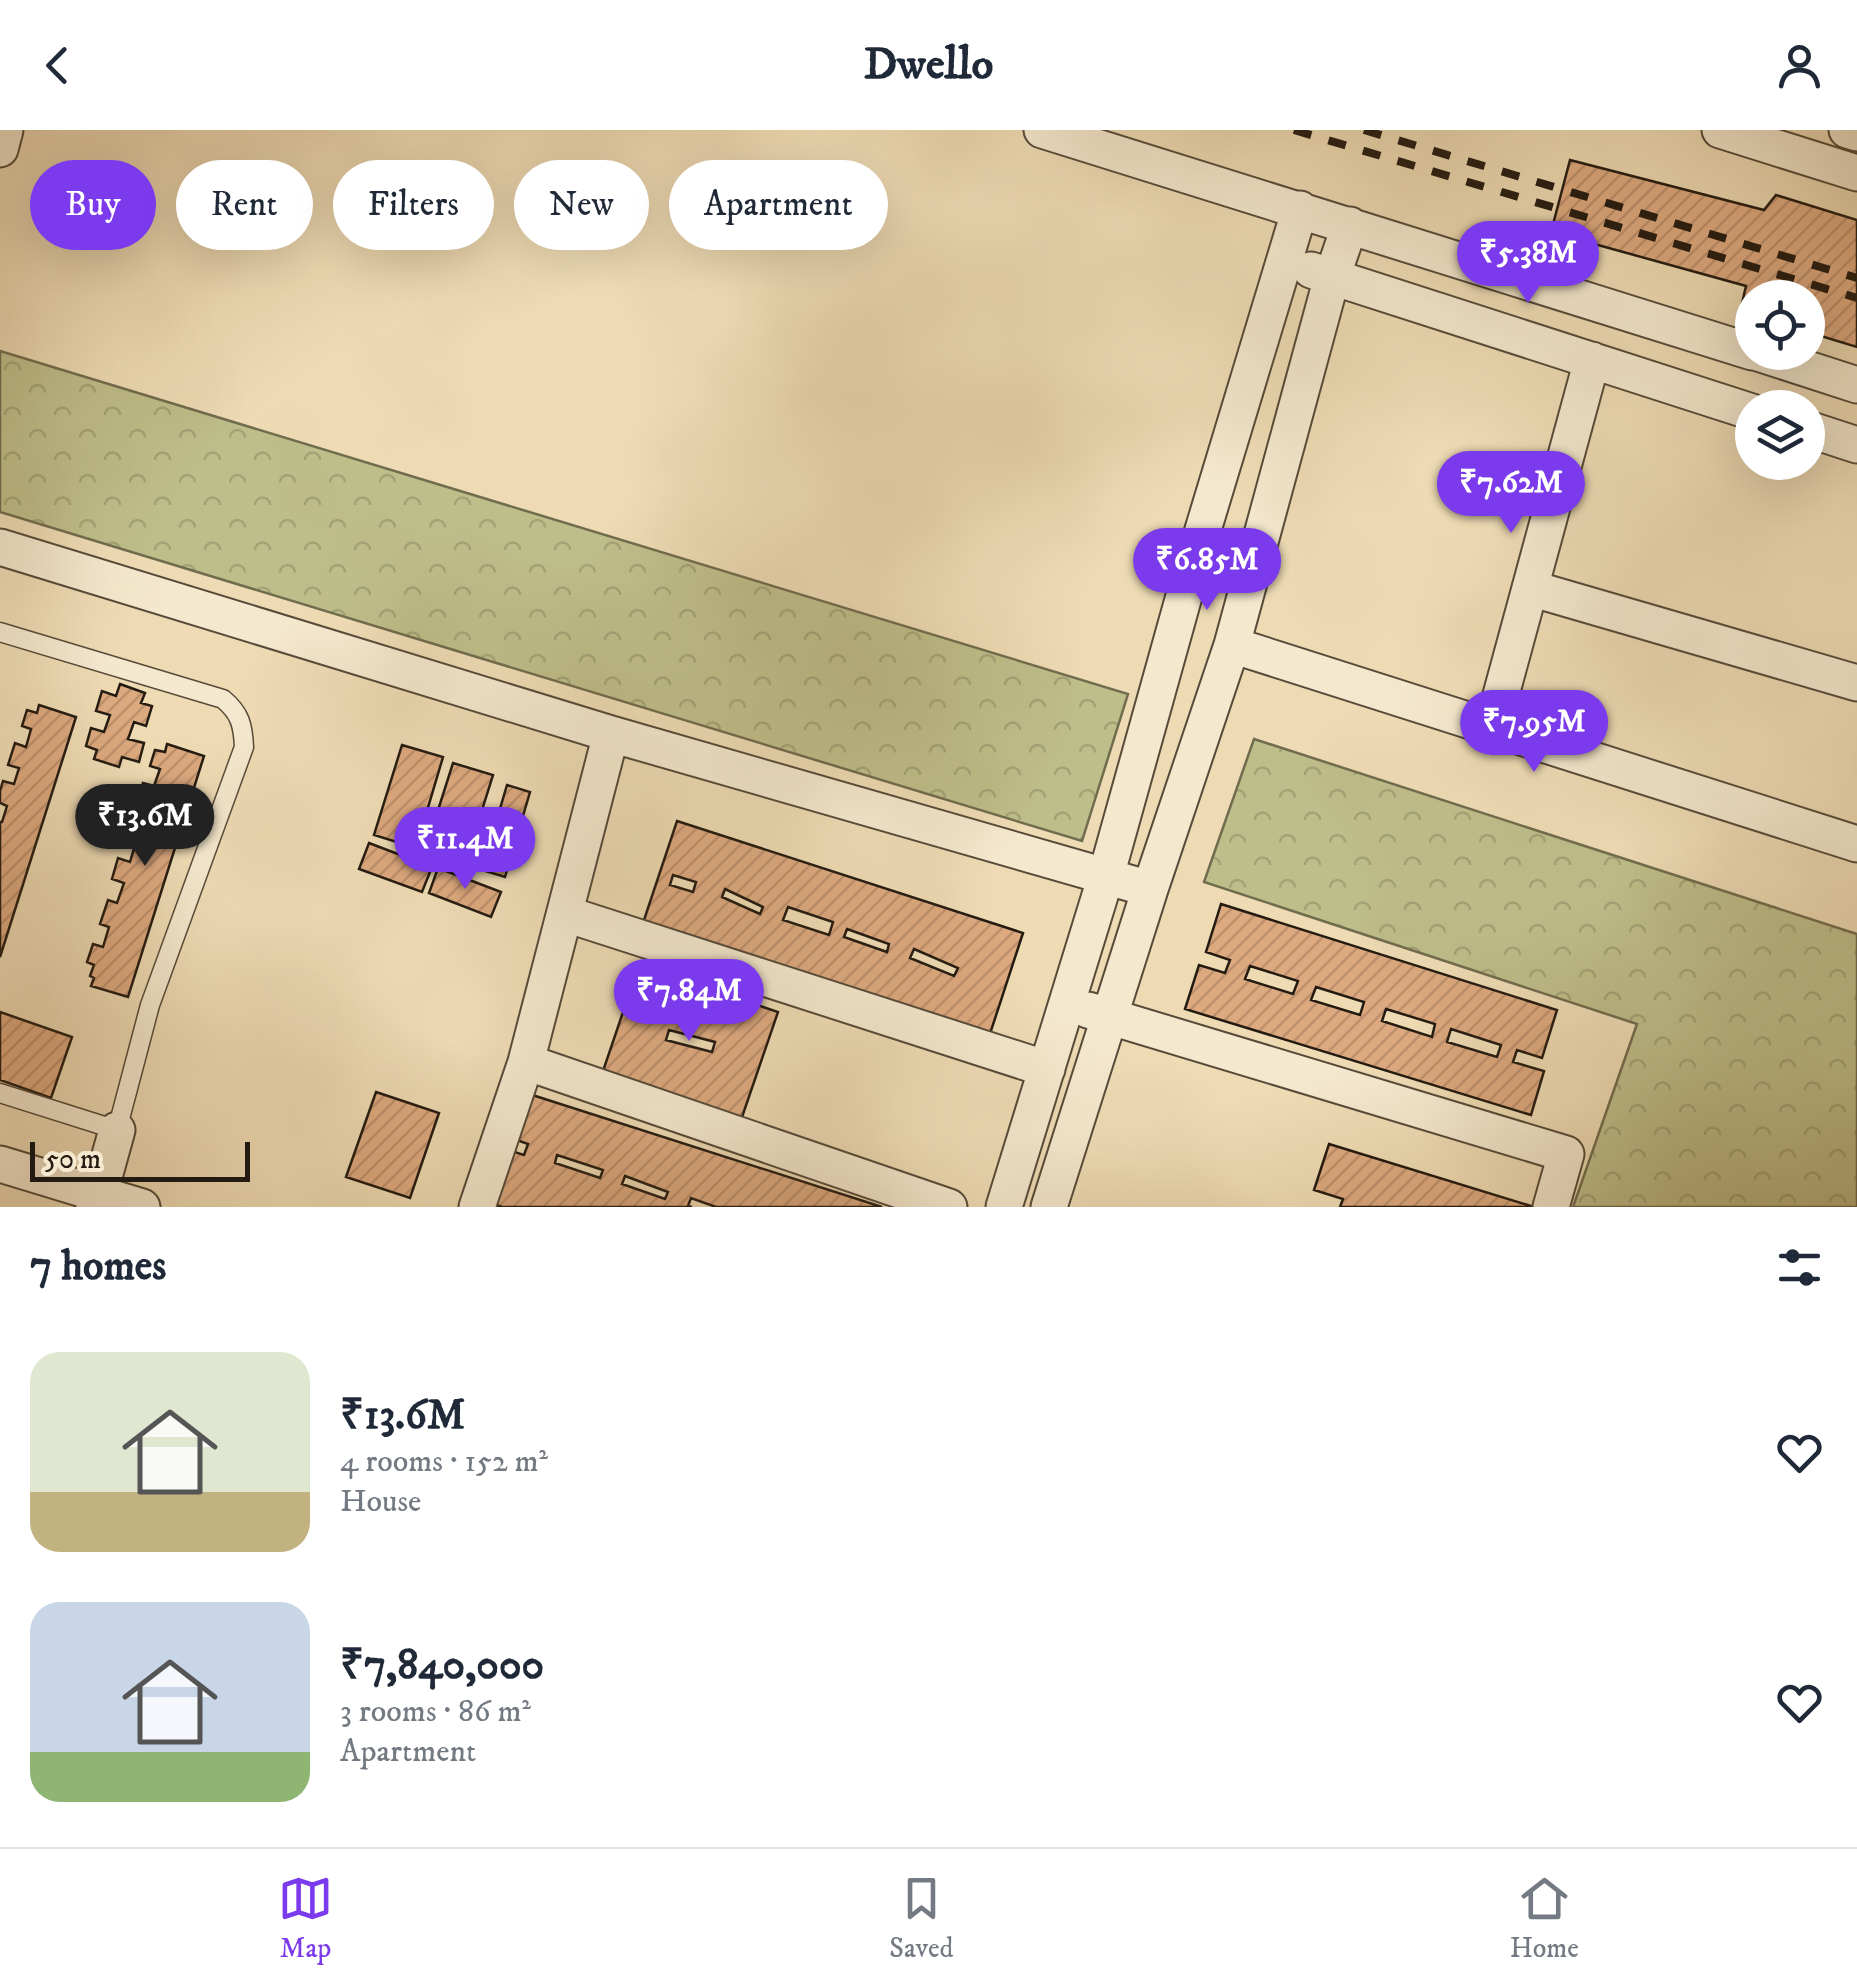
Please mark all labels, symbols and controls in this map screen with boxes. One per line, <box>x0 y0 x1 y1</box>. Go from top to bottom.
text: Dwello <box>864 37 993 93</box>
icon: back <box>30 38 85 93</box>
icon: person <box>1772 38 1827 93</box>
chip: Buy <box>30 160 156 250</box>
chip: Rent <box>176 160 313 250</box>
chip: Filters <box>333 160 494 250</box>
chip: New <box>514 160 649 250</box>
chip: Apartment <box>669 160 888 250</box>
pin: ₹5.38M <box>1447 221 1609 306</box>
text: ₹5.38M <box>1479 233 1577 273</box>
map controls <box>1735 280 1825 480</box>
button: locate <box>1735 280 1825 370</box>
button: layers <box>1735 390 1825 480</box>
pin: ₹7.62M <box>1430 451 1592 536</box>
text: ₹7.62M <box>1459 463 1563 503</box>
pin: ₹6.85M <box>1126 528 1288 613</box>
text: ₹6.85M <box>1155 540 1259 580</box>
pin: ₹7.95M <box>1453 690 1615 775</box>
text: ₹7.95M <box>1482 702 1586 742</box>
pin: ₹13.6M <box>64 784 226 869</box>
text: ₹13.6M <box>97 796 193 836</box>
pin: ₹11.4M <box>384 807 546 892</box>
text: ₹11.4M <box>416 819 514 859</box>
pin: ₹7.84M <box>608 959 770 1044</box>
text: ₹7.84M <box>636 971 742 1011</box>
scale bar <box>30 1137 250 1182</box>
text: 50 m <box>45 1142 101 1177</box>
icon: filters <box>1772 1240 1827 1295</box>
text: 7 homes <box>30 1241 166 1293</box>
text: ₹13.6M <box>340 1390 465 1442</box>
icon: home <box>110 1392 230 1512</box>
icon: heart <box>1772 1425 1827 1480</box>
text: 4 rooms · 152 m² <box>340 1442 548 1482</box>
text: House <box>340 1482 421 1522</box>
text: ₹7,840,000 <box>340 1640 544 1692</box>
icon: home <box>110 1642 230 1762</box>
icon: heart <box>1772 1675 1827 1730</box>
text: 3 rooms · 86 m² <box>340 1692 531 1732</box>
text: Apartment <box>340 1732 476 1772</box>
tab: Map <box>278 1871 333 1966</box>
tab: Saved <box>889 1871 954 1966</box>
tab: Home <box>1510 1871 1579 1966</box>

